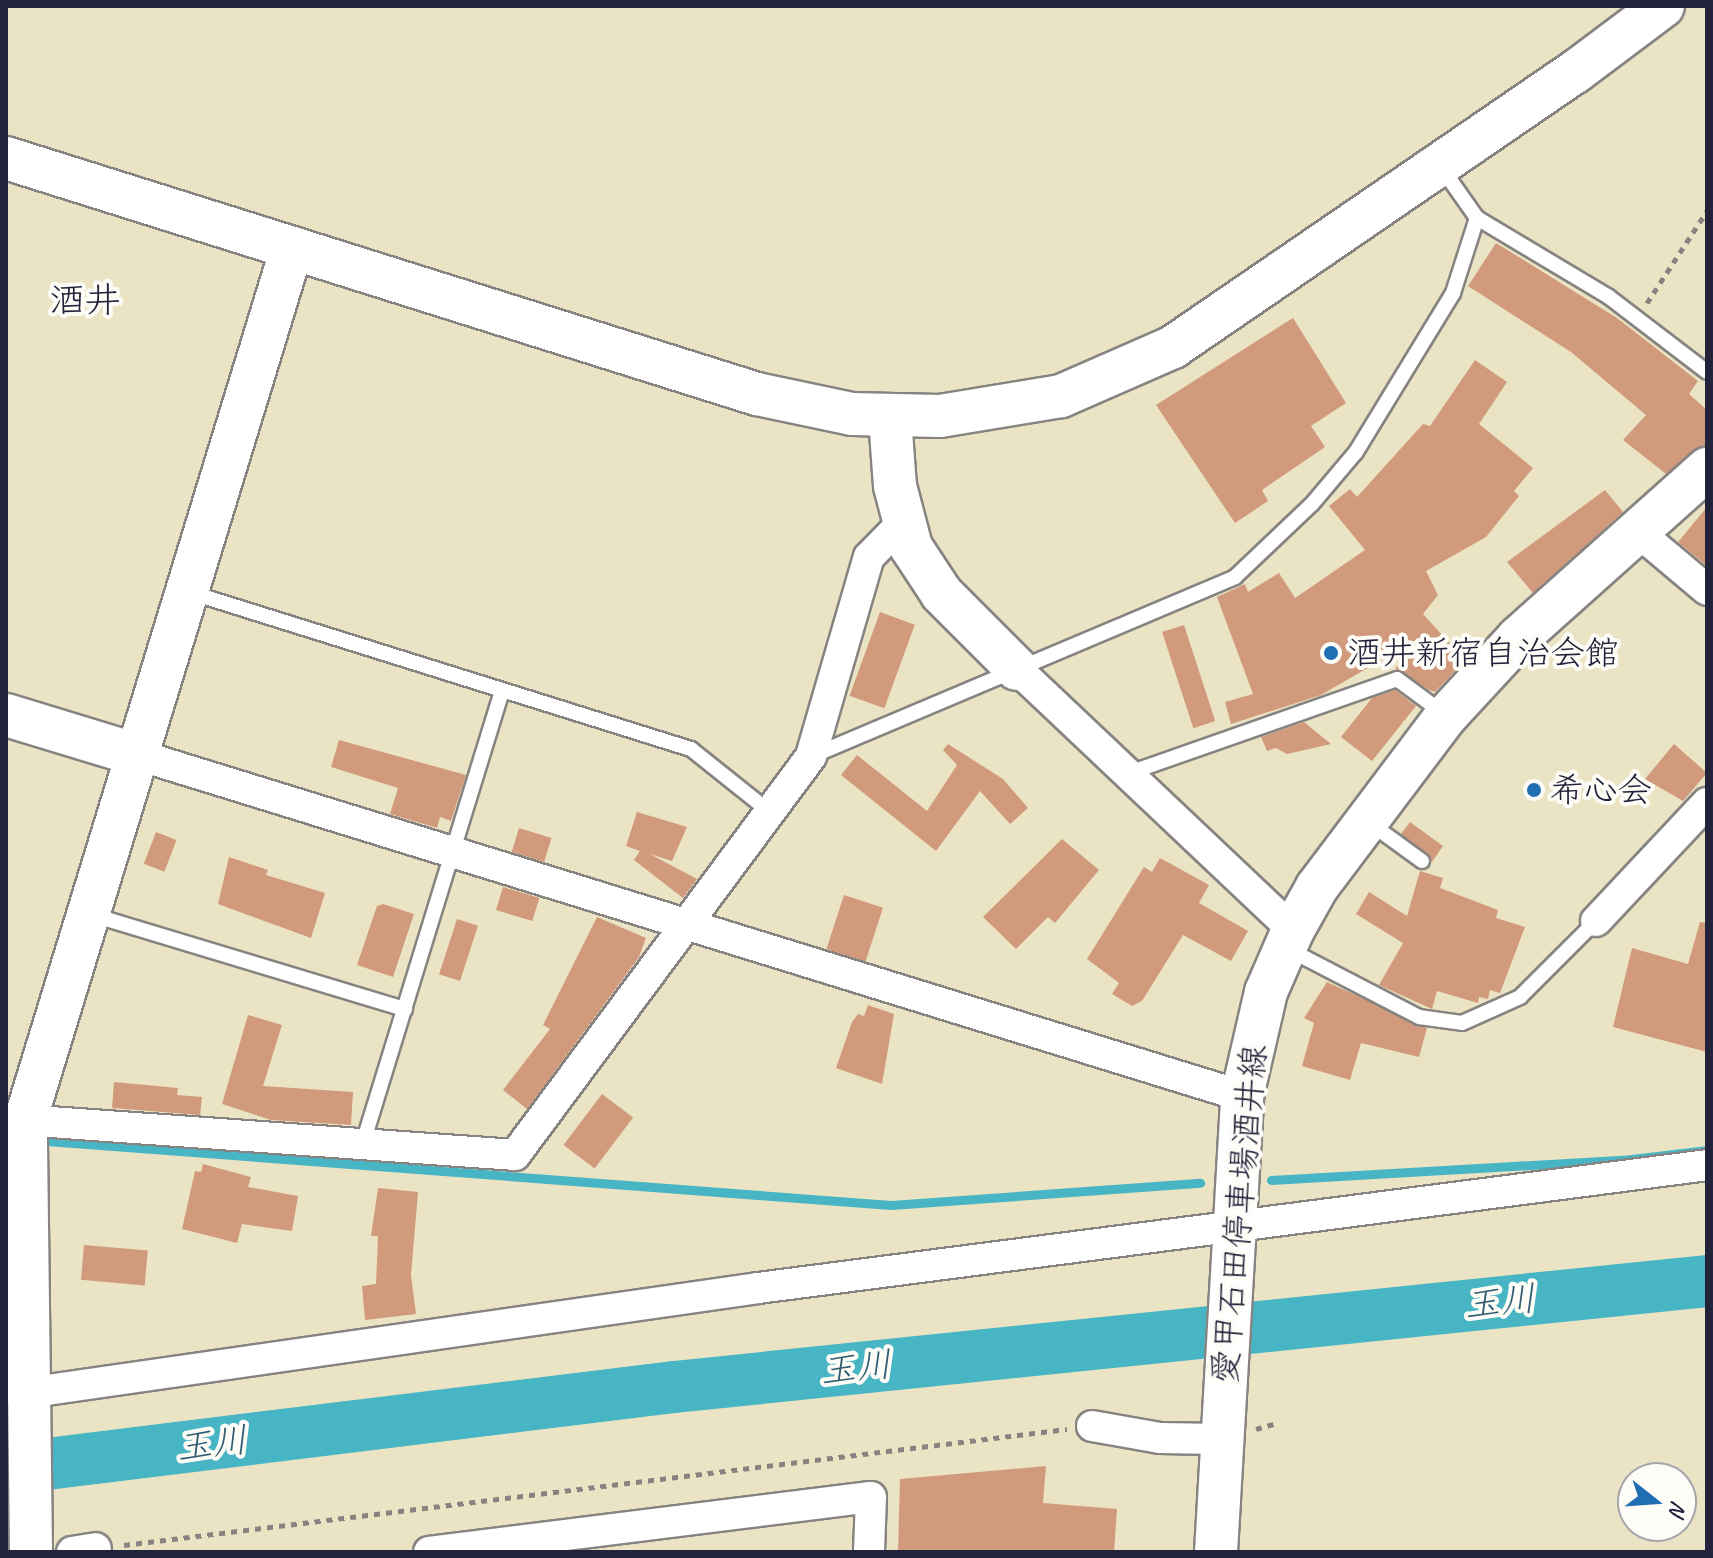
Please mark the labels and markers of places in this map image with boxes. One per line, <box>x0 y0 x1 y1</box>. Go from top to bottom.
place label: 酒井新宿自治会館 <box>1347 633 1619 673</box>
marker: 酒井新宿自治会館 <box>1322 644 1340 662</box>
place label: 希心会 <box>1550 770 1652 810</box>
marker: 希心会 <box>1525 781 1543 799</box>

